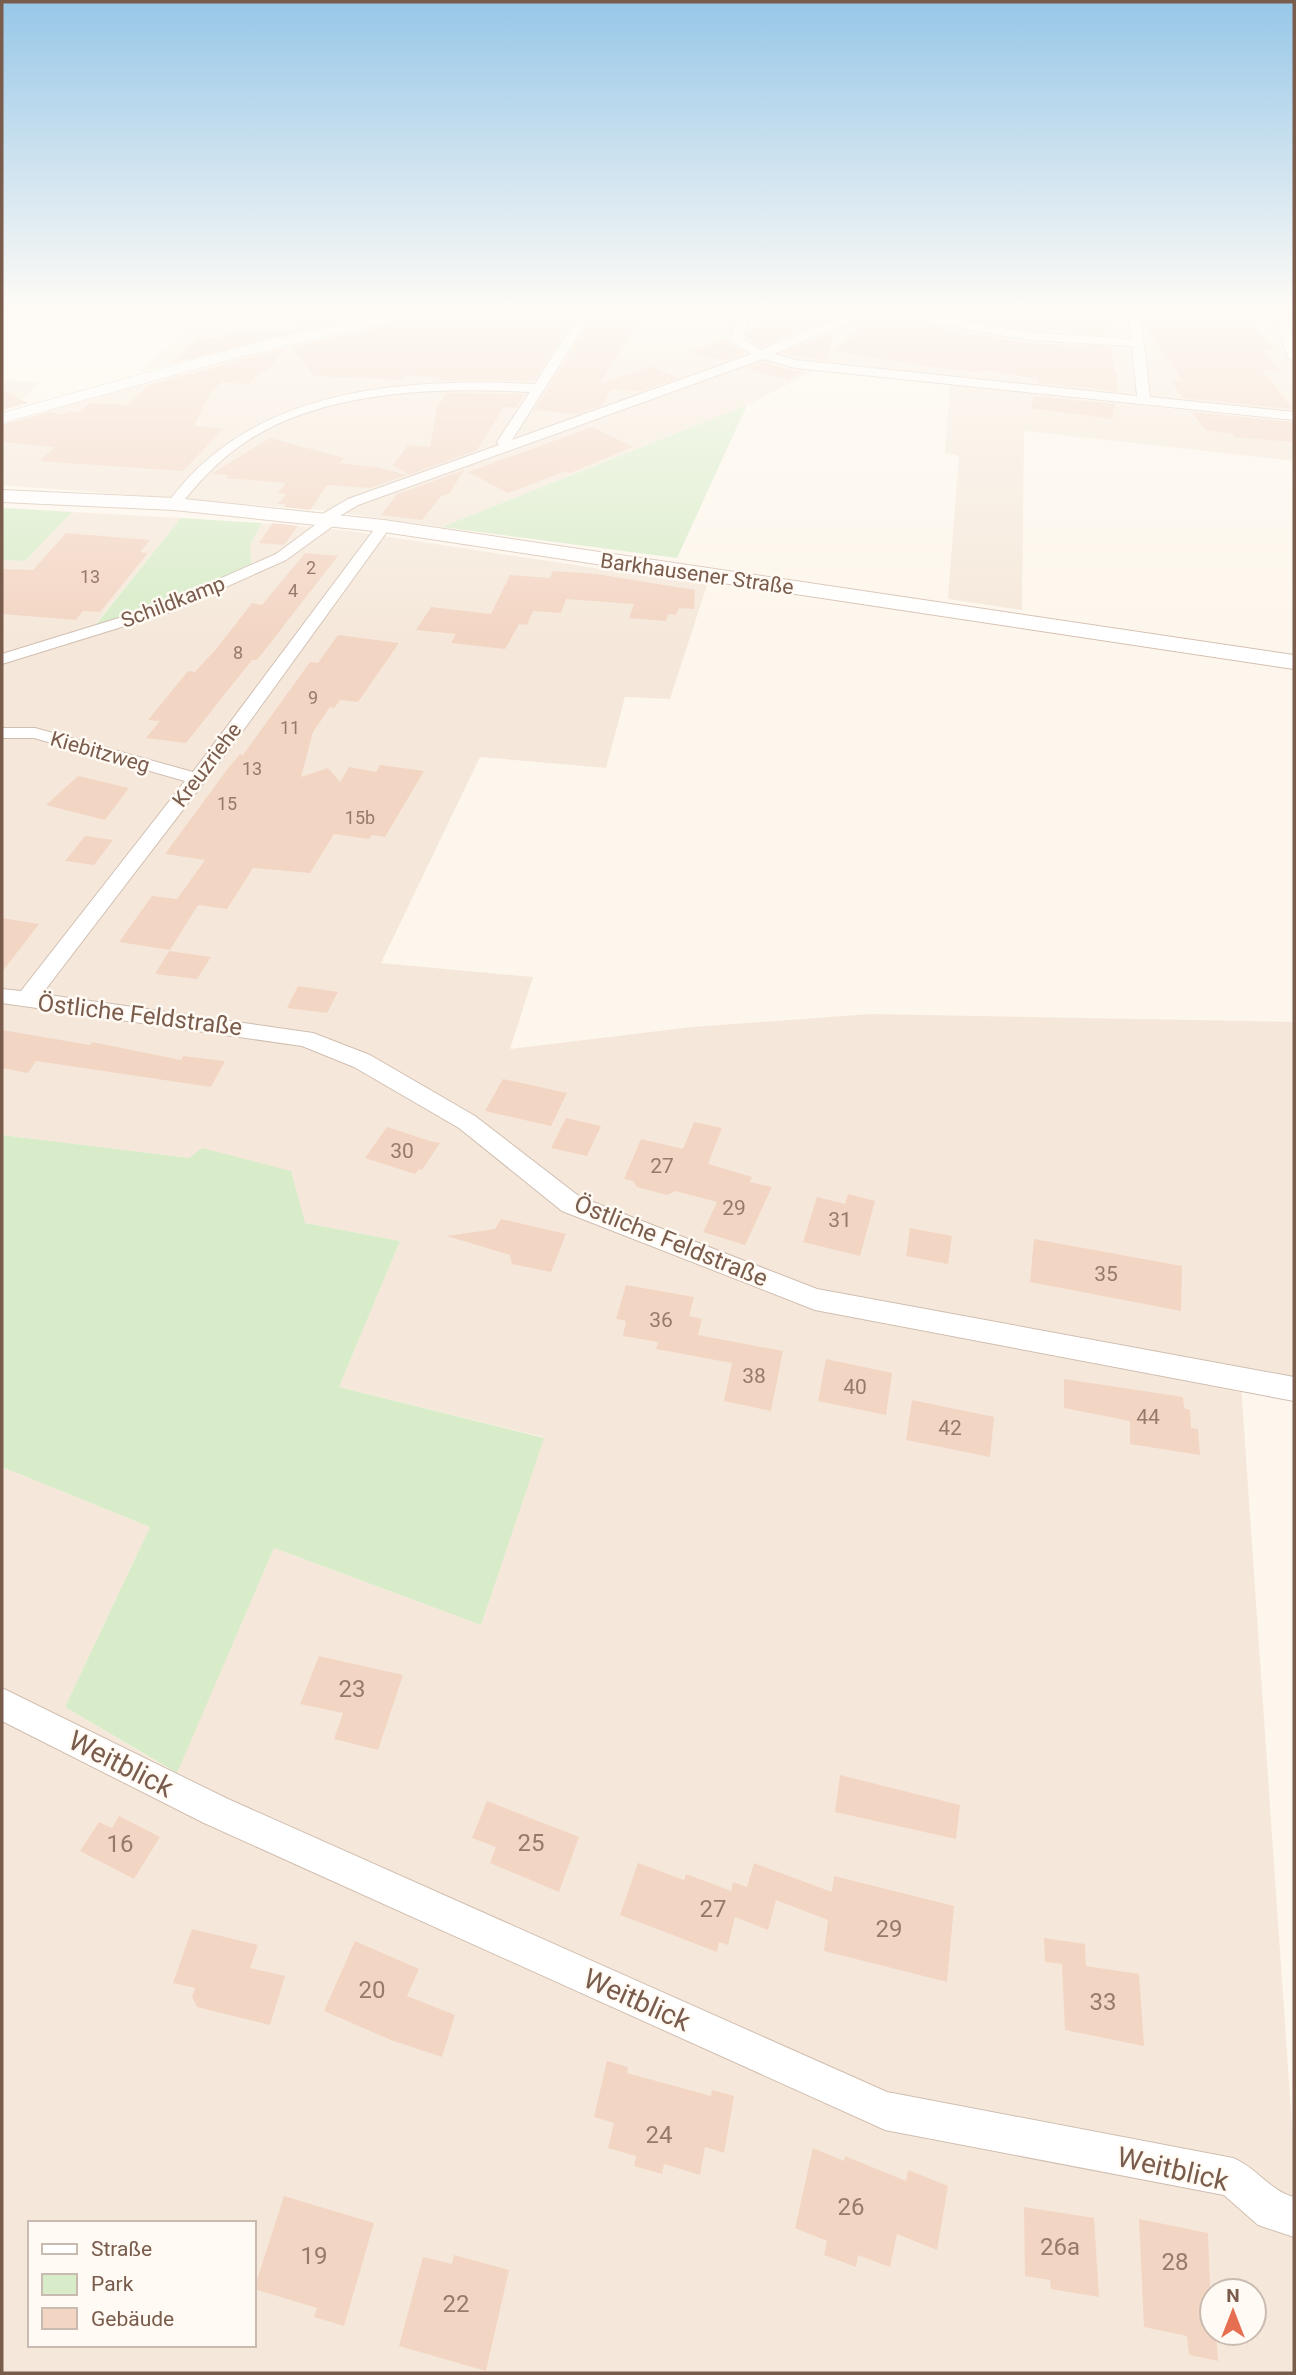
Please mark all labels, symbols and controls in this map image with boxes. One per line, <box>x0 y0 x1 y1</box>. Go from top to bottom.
street label: Barkhausener Straße <box>599 549 795 599</box>
house number: 2 <box>306 557 316 578</box>
house number: 13 <box>80 566 100 587</box>
street label: Schildkamp <box>118 571 228 633</box>
house number: 4 <box>288 580 298 601</box>
house number: 8 <box>233 642 243 663</box>
house number: 9 <box>308 687 318 708</box>
house number: 11 <box>280 717 300 738</box>
street label: Kreuzriehe <box>168 718 246 812</box>
street label: Kiebitzweg <box>48 726 152 778</box>
house number: 13 <box>242 758 262 779</box>
house number: 15 <box>217 793 237 814</box>
house number: 15b <box>345 807 375 828</box>
street label: Östliche Feldstraße <box>36 989 244 1041</box>
house number: 30 <box>390 1139 414 1163</box>
house number: 27 <box>650 1154 674 1178</box>
street label: Östliche Feldstraße <box>570 1189 772 1293</box>
house number: 29 <box>722 1196 746 1220</box>
house number: 31 <box>828 1208 852 1232</box>
house number: 35 <box>1094 1262 1118 1286</box>
house number: 36 <box>649 1308 673 1332</box>
house number: 38 <box>742 1364 766 1388</box>
house number: 40 <box>843 1375 867 1399</box>
house number: 44 <box>1136 1405 1160 1429</box>
house number: 42 <box>938 1416 962 1440</box>
house number: 23 <box>339 1675 365 1703</box>
street label: Weitblick <box>63 1724 180 1805</box>
house number: 25 <box>518 1829 544 1857</box>
house number: 16 <box>107 1830 133 1858</box>
house number: 27 <box>700 1895 726 1923</box>
house number: 29 <box>876 1915 902 1943</box>
street label: Weitblick <box>578 1962 696 2038</box>
house number: 20 <box>359 1976 385 2004</box>
house number: 33 <box>1090 1988 1116 2016</box>
house number: 24 <box>646 2121 672 2149</box>
street label: Weitblick <box>1114 2140 1233 2198</box>
house number: 26 <box>838 2193 864 2221</box>
legend <box>28 2221 256 2347</box>
house number: 26a <box>1040 2233 1080 2261</box>
text: Straße <box>91 2237 152 2261</box>
house number: 19 <box>301 2242 327 2270</box>
house number: 28 <box>1162 2248 1188 2276</box>
text: Park <box>91 2272 134 2296</box>
north arrow <box>1198 2277 1268 2347</box>
text: N <box>1226 2284 1240 2307</box>
house number: 22 <box>443 2290 469 2318</box>
text: Gebäude <box>91 2307 174 2331</box>

